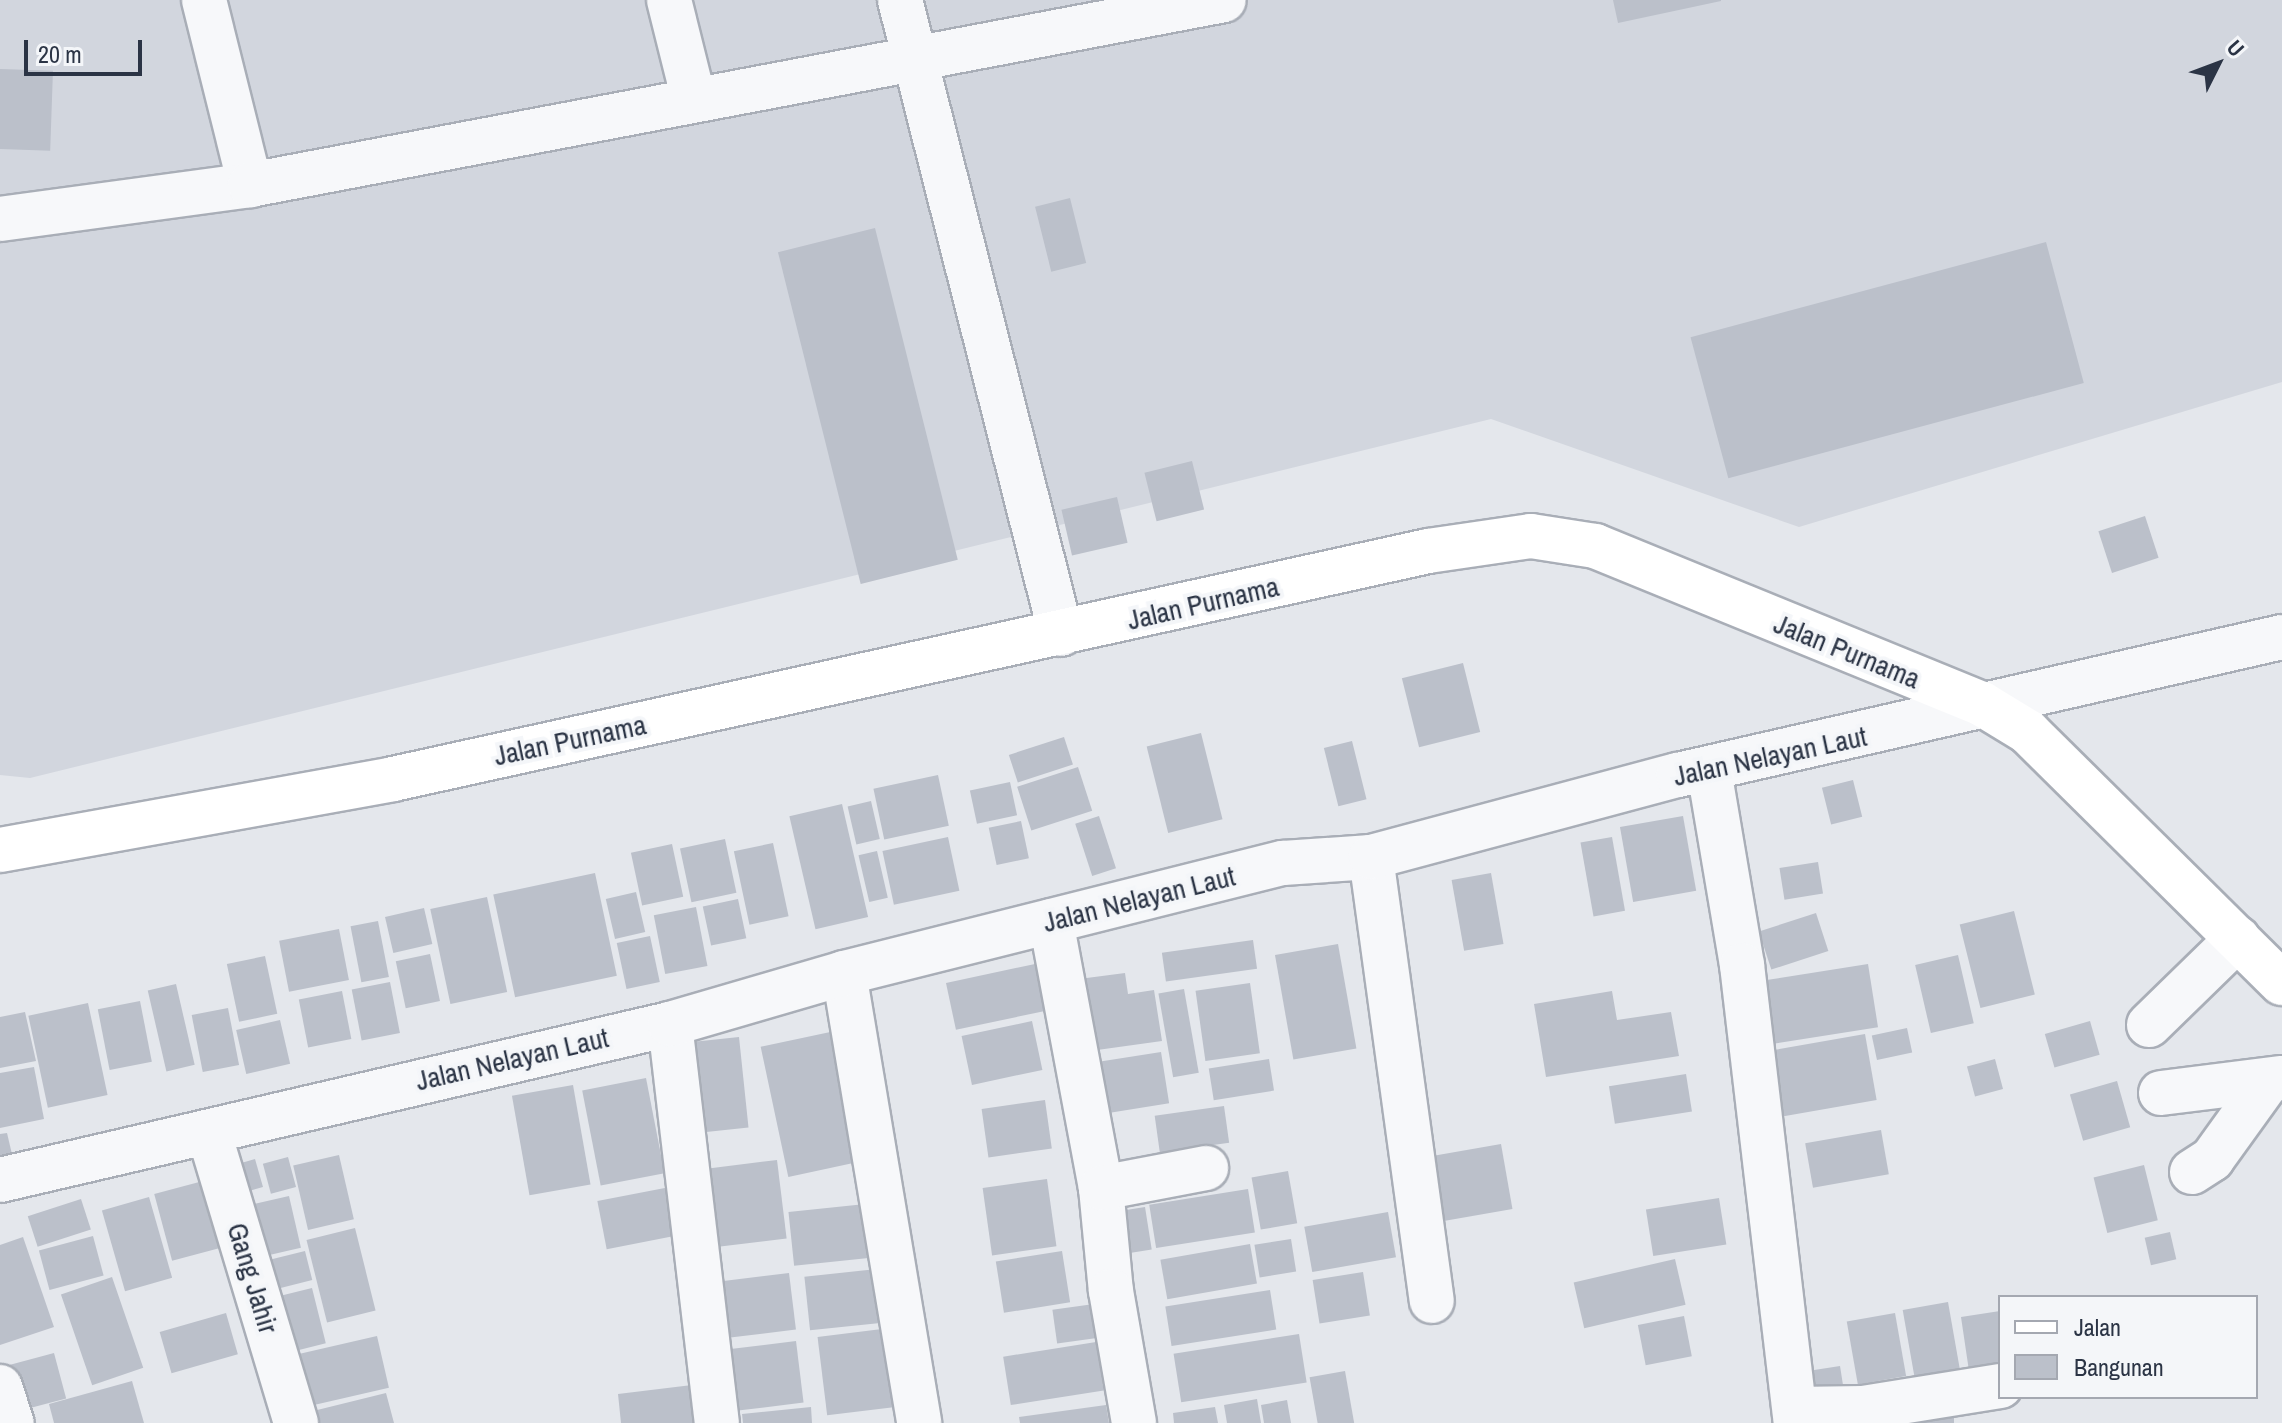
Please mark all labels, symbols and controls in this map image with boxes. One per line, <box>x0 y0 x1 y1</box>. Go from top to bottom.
scale bar <box>28 24 146 74</box>
north arrow <box>2178 24 2258 104</box>
text: U <box>2220 33 2251 63</box>
text: 20 m <box>38 38 82 70</box>
street label: Jalan Purnama <box>1124 569 1282 637</box>
street label: Jalan Purnama <box>1769 606 1925 696</box>
street label: Jalan Purnama <box>491 708 649 772</box>
street label: Jalan Nelayan Laut <box>1670 719 1870 793</box>
street label: Jalan Nelayan Laut <box>1040 859 1238 939</box>
street label: Jalan Nelayan Laut <box>412 1021 612 1097</box>
street label: Gang Jahir <box>220 1219 286 1337</box>
legend <box>1998 1295 2258 1399</box>
text: Jalan <box>2074 1311 2121 1343</box>
text: Bangunan <box>2074 1351 2164 1383</box>

